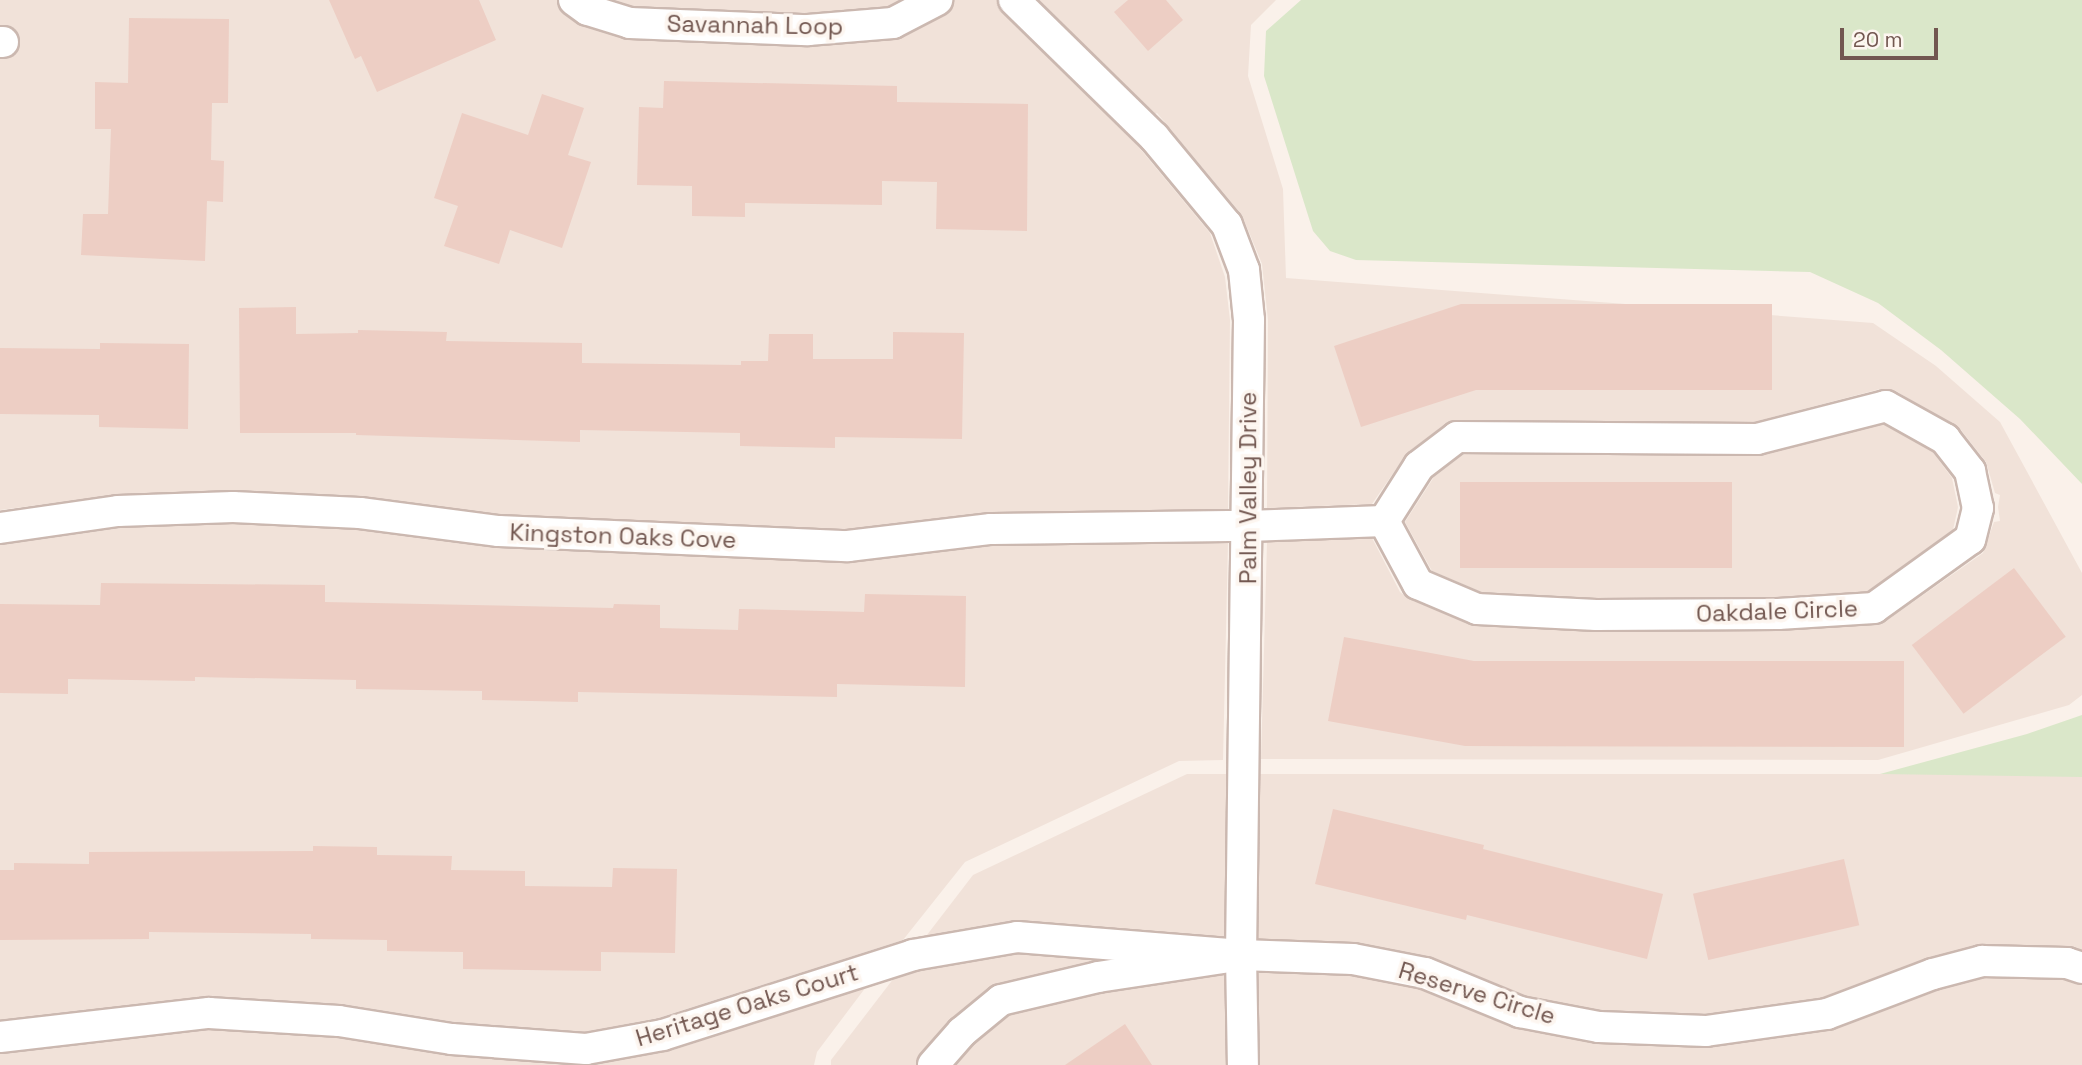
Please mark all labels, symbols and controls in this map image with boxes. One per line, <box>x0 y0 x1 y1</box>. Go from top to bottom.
street label: Savannah Loop <box>667 9 843 41</box>
scale bar <box>1844 14 1942 58</box>
text: 20 m <box>1853 26 1903 53</box>
street label: Palm Valley Drive <box>1234 392 1262 584</box>
street label: Kingston Oaks Cove <box>509 518 737 554</box>
street label: Oakdale Circle <box>1696 594 1858 628</box>
street label: Reserve Circle <box>1395 955 1559 1031</box>
street label: Heritage Oaks Court <box>632 957 862 1053</box>

